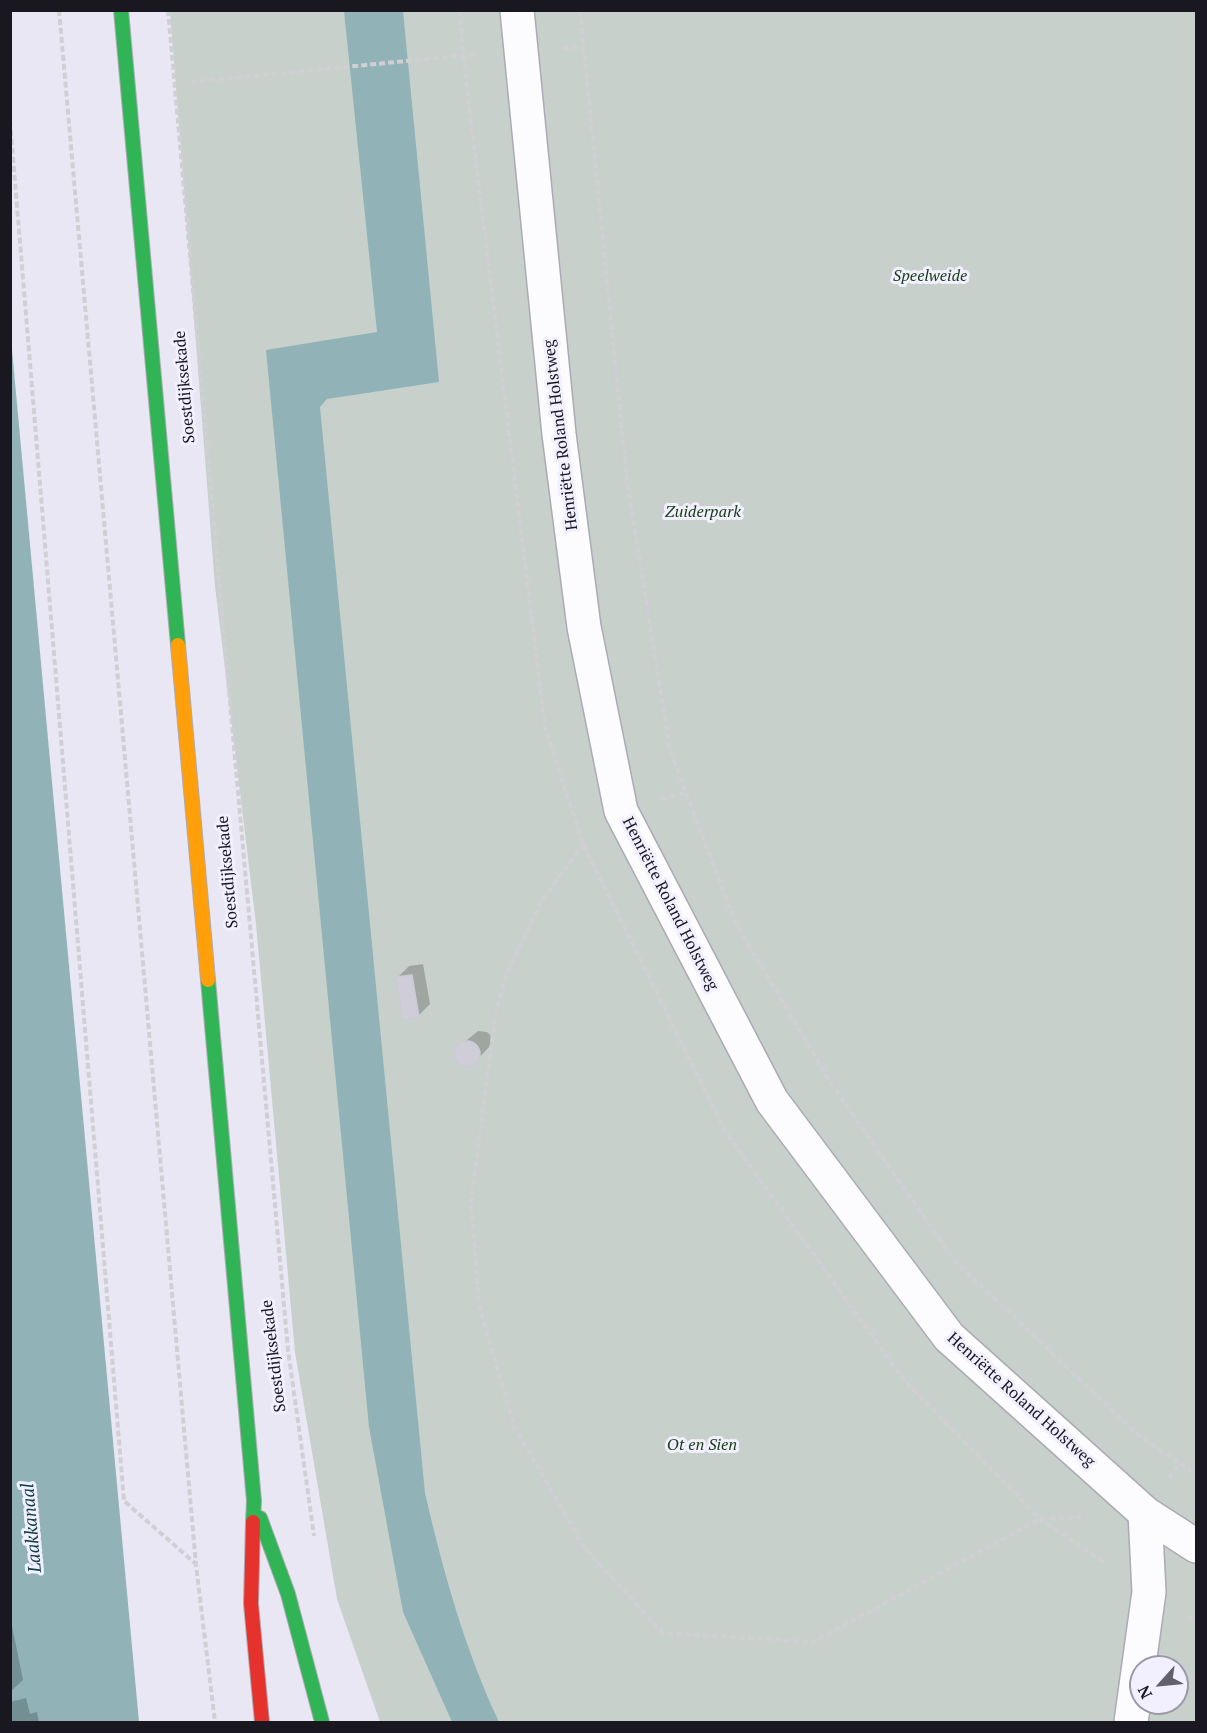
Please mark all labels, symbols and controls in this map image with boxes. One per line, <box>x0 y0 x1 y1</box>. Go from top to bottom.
park label: Speelweide <box>893 266 967 286</box>
street label: Soestdijksekade <box>171 330 199 444</box>
street label: Henriëtte Roland Holstweg <box>540 339 582 531</box>
park label: Zuiderpark <box>665 502 741 522</box>
street label: Henriëtte Roland Holstweg <box>618 814 722 994</box>
street label: Soestdijksekade <box>214 815 242 929</box>
street label: Soestdijksekade <box>258 1299 290 1413</box>
street label: Henriëtte Roland Holstweg <box>943 1329 1099 1471</box>
park label: Ot en Sien <box>667 1435 737 1455</box>
water label: Laakkanaal <box>17 1482 47 1574</box>
north arrow <box>1129 1655 1189 1715</box>
text: N <box>1132 1682 1157 1703</box>

